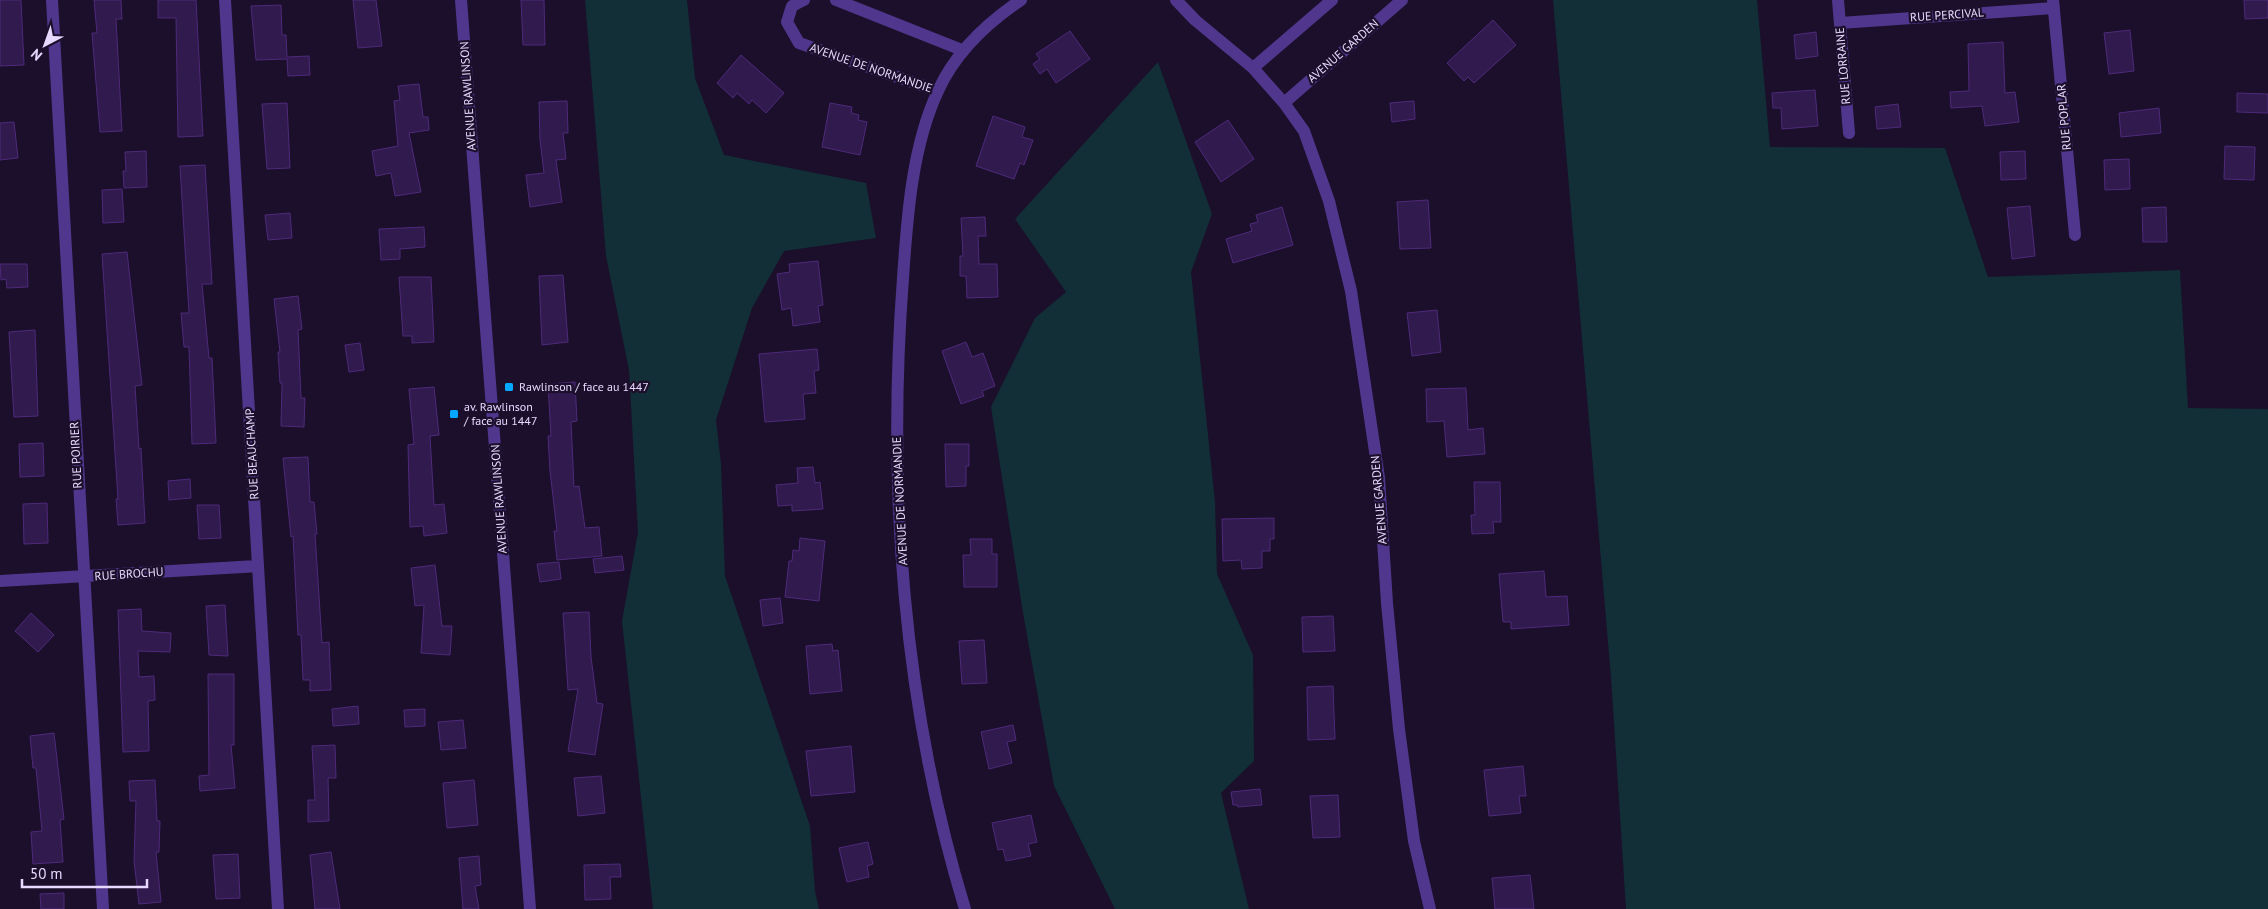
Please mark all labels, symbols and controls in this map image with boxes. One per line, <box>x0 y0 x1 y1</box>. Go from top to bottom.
street label: RUE PERCIVAL <box>1909 4 1984 25</box>
street label: AVENUE GARDEN <box>1304 16 1381 86</box>
north arrow <box>20 20 70 70</box>
street label: RUE LORRAINE <box>1832 27 1853 105</box>
street label: AVENUE DE NORMANDIE <box>808 40 934 96</box>
street label: AVENUE RAWLINSON <box>456 41 479 151</box>
text: N <box>27 45 46 65</box>
street label: RUE POPLAR <box>2053 83 2074 151</box>
place label: Rawlinson / face au 1447 <box>519 379 649 394</box>
marker: Rawlinson / face au 1447 <box>503 381 515 393</box>
place label: av. Rawlinson / face au 1447 <box>463 399 537 428</box>
street label: RUE BEAUCHAMP <box>242 408 261 500</box>
marker: av. Rawlinson / face au 1447 <box>448 408 460 420</box>
street label: RUE POIRIER <box>66 421 85 489</box>
street label: AVENUE DE NORMANDIE <box>889 436 910 566</box>
street label: AVENUE RAWLINSON <box>487 444 510 554</box>
street label: AVENUE GARDEN <box>1367 455 1390 545</box>
street label: RUE BROCHU <box>94 564 164 583</box>
scale bar <box>22 856 148 888</box>
text: 50 m <box>30 864 63 883</box>

